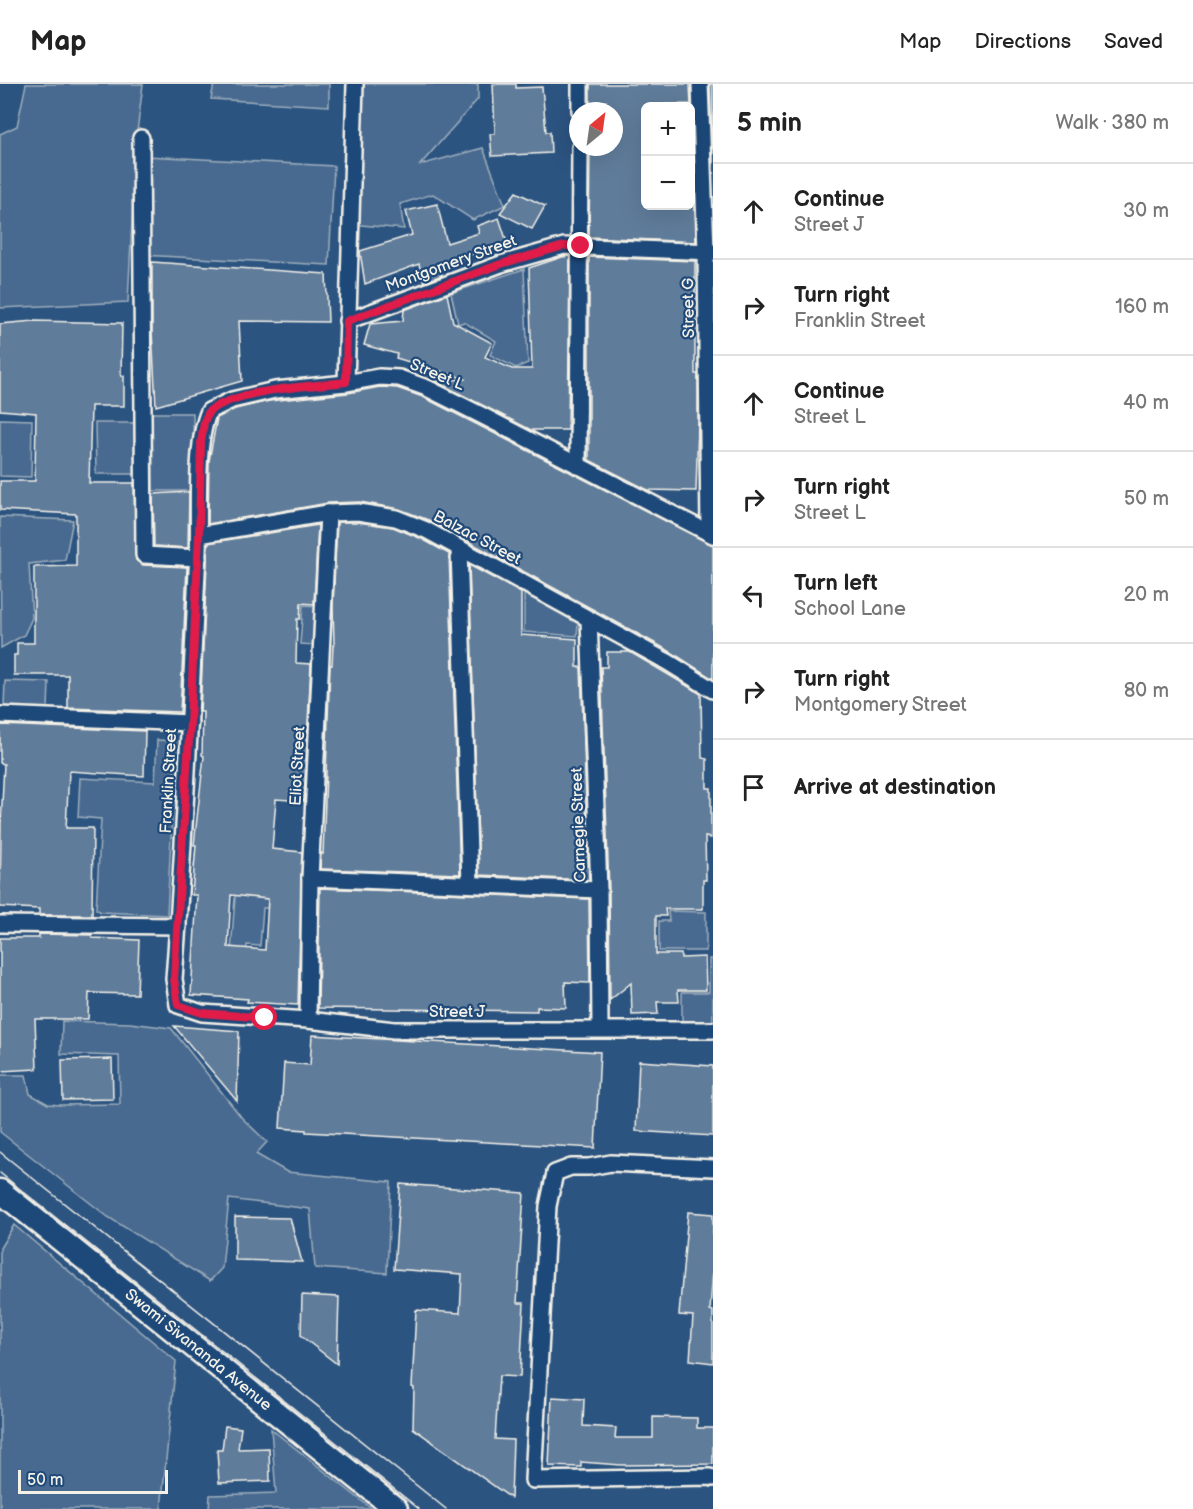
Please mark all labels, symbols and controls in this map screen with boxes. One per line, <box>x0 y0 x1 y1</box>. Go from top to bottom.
text: Map <box>30 25 86 58</box>
text: Map <box>899 29 942 54</box>
text: Directions <box>975 29 1071 54</box>
text: Saved <box>1104 29 1163 54</box>
north arrow <box>569 102 623 156</box>
map controls <box>641 102 695 210</box>
button: + <box>641 102 695 156</box>
text: 5 min <box>737 108 802 139</box>
text: Walk · 380 m <box>1056 111 1169 135</box>
button: − <box>641 156 695 210</box>
text: Continue <box>794 186 884 213</box>
icon: ahead <box>737 195 770 228</box>
text: 30 m <box>1123 199 1169 223</box>
text: Street J <box>794 213 864 237</box>
street label: Montgomery Street <box>383 231 519 297</box>
route end <box>567 232 593 258</box>
street label: Street G <box>679 278 699 338</box>
text: Turn right <box>794 282 890 309</box>
icon: right <box>737 291 770 324</box>
text: 160 m <box>1115 295 1169 319</box>
text: Franklin Street <box>794 309 925 333</box>
street label: Street L <box>407 355 468 395</box>
text: Continue <box>794 378 884 405</box>
icon: ahead <box>737 387 770 420</box>
text: 40 m <box>1123 391 1169 415</box>
text: Street L <box>794 405 866 429</box>
text: Turn right <box>794 474 890 501</box>
icon: right <box>737 483 770 516</box>
text: 50 m <box>1124 487 1169 511</box>
text: Street L <box>794 501 866 525</box>
street label: Balzac Street <box>430 507 524 569</box>
text: Turn left <box>794 570 878 597</box>
icon: left <box>737 579 770 612</box>
text: 20 m <box>1124 583 1169 607</box>
text: School Lane <box>794 597 906 621</box>
text: Turn right <box>794 666 890 693</box>
icon: right <box>737 675 770 708</box>
text: 80 m <box>1124 679 1169 703</box>
text: Montgomery Street <box>794 693 967 717</box>
street label: Eliot Street <box>286 726 310 806</box>
street label: Franklin Street <box>157 728 181 834</box>
street label: Carnegie Street <box>567 767 591 883</box>
icon: arrive <box>737 771 770 804</box>
text: Arrive at destination <box>794 774 996 801</box>
street label: Street J <box>429 1003 485 1022</box>
route start <box>251 1004 277 1030</box>
street label: Swami Sivananda Avenue <box>121 1285 276 1415</box>
scale bar <box>18 1467 168 1494</box>
text: 50 m <box>27 1471 63 1490</box>

